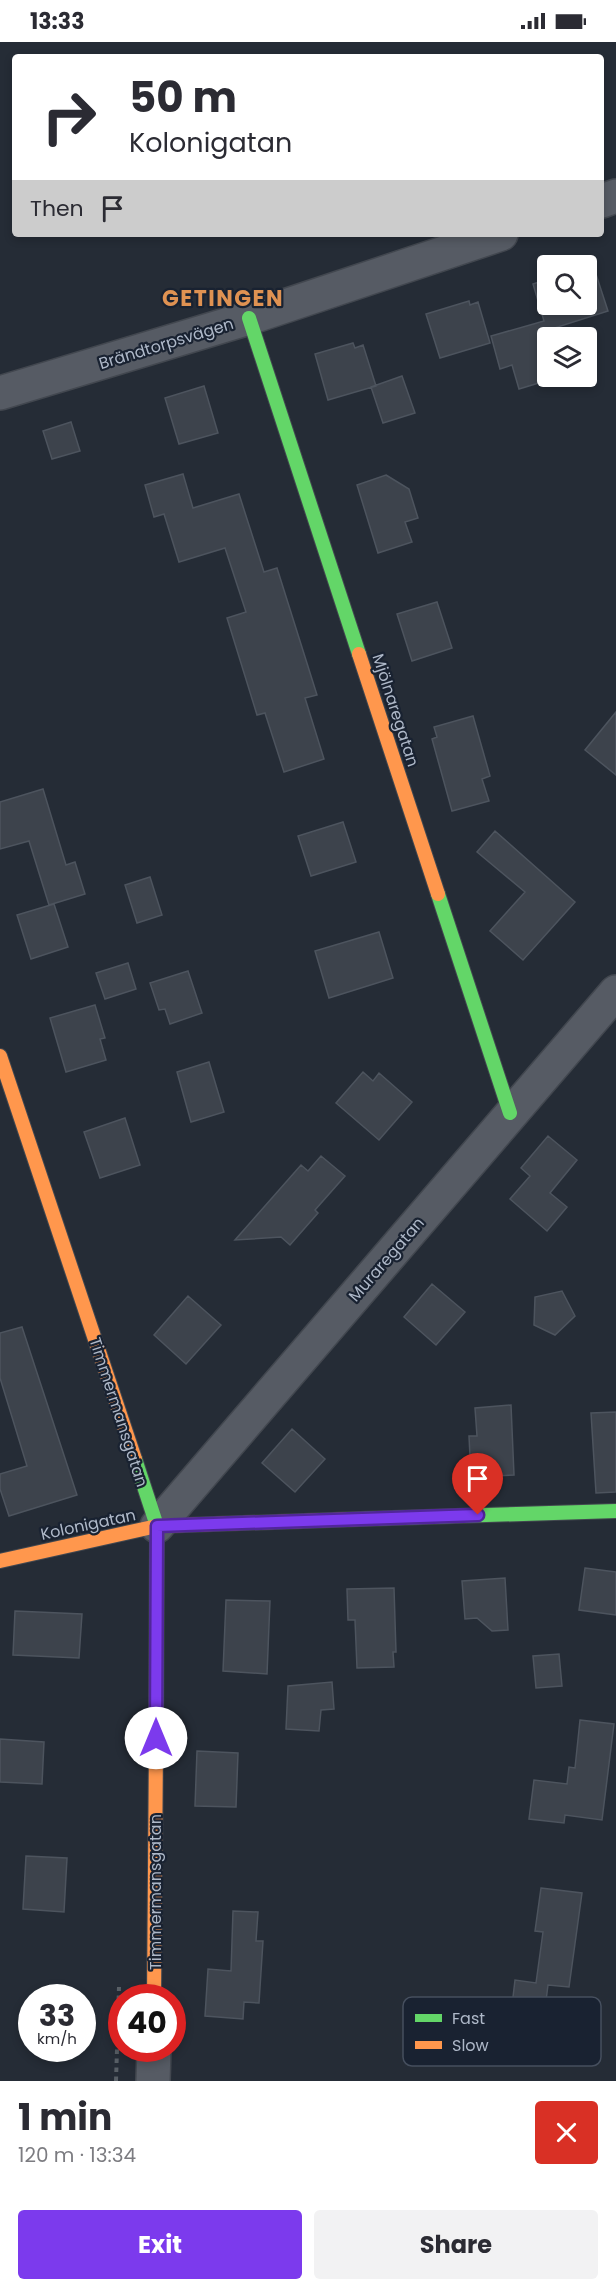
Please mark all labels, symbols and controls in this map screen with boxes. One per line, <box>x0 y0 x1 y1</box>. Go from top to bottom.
text: 13:33 <box>30 6 84 37</box>
text: 50 m <box>129 68 237 127</box>
icon: right <box>30 78 108 156</box>
text: Kolonigatan <box>129 124 292 161</box>
icon: arrive <box>96 192 129 225</box>
text: Then <box>30 193 84 224</box>
map controls <box>537 255 597 387</box>
button: search <box>537 255 597 315</box>
district label: GETINGEN <box>162 283 284 314</box>
street label: Brändtorpsvägen <box>96 312 236 375</box>
button: layers <box>537 327 597 387</box>
street label: Mjölnaregatan <box>366 651 425 770</box>
street label: Muraregatan <box>343 1212 430 1307</box>
street label: Timmermansgatan <box>84 1334 154 1490</box>
pin <box>452 1453 503 1515</box>
icon: arrive <box>461 1462 494 1495</box>
street label: Kolonigatan <box>38 1503 138 1546</box>
position arrow <box>124 1706 188 1770</box>
street label: Timmermansgatan <box>144 1814 167 1970</box>
speed limit sign: 40 <box>108 1984 186 2062</box>
text: 33 <box>39 1994 75 2037</box>
legend <box>403 1997 601 2066</box>
text: Fast <box>452 2007 485 2030</box>
text: km/h <box>37 2028 77 2049</box>
text: Slow <box>452 2034 489 2057</box>
text: 1 min <box>18 2092 112 2143</box>
button: close <box>535 2101 598 2164</box>
text: 120 m · 13:34 <box>18 2141 136 2169</box>
button: Exit <box>18 2210 302 2279</box>
button: Share <box>314 2210 598 2279</box>

